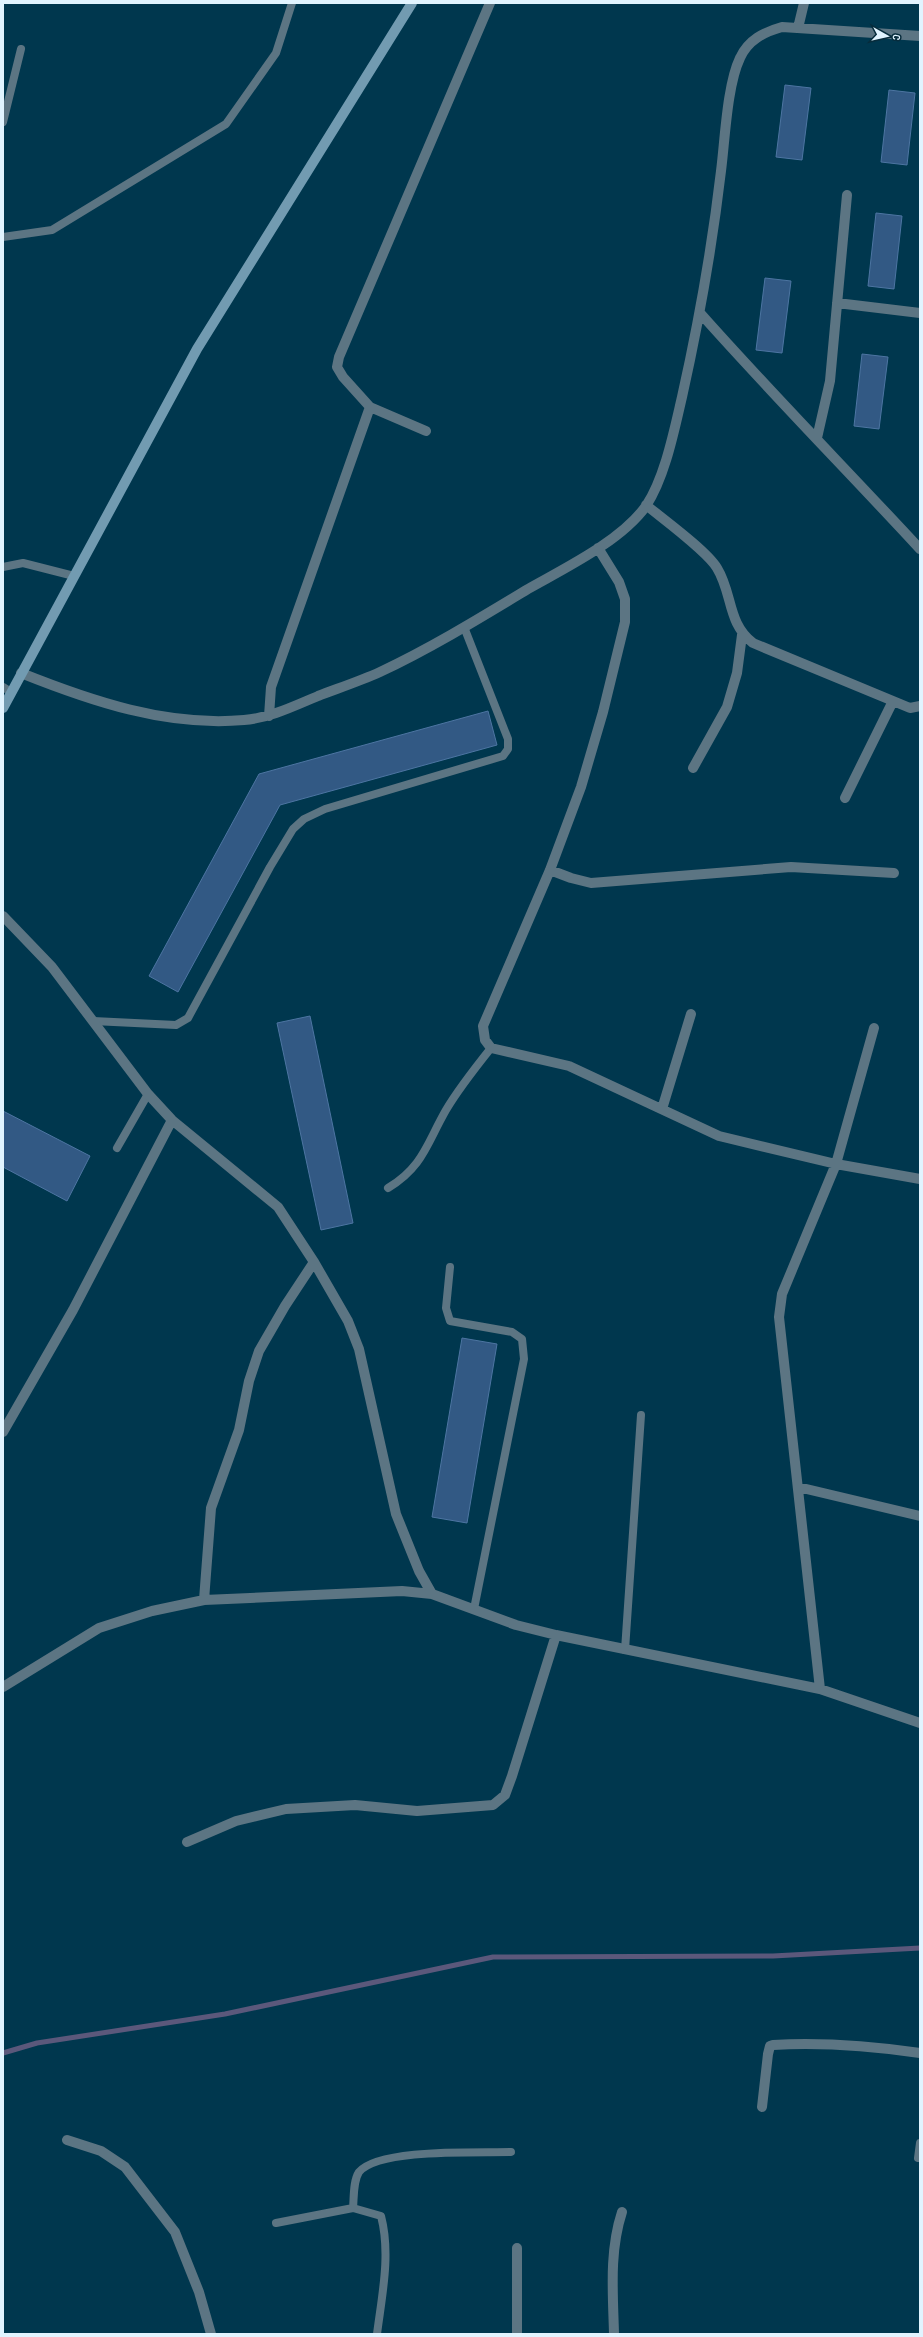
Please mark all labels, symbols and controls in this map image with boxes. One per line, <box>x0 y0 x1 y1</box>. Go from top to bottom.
north arrow <box>867 16 907 56</box>
text: С <box>890 34 903 41</box>

